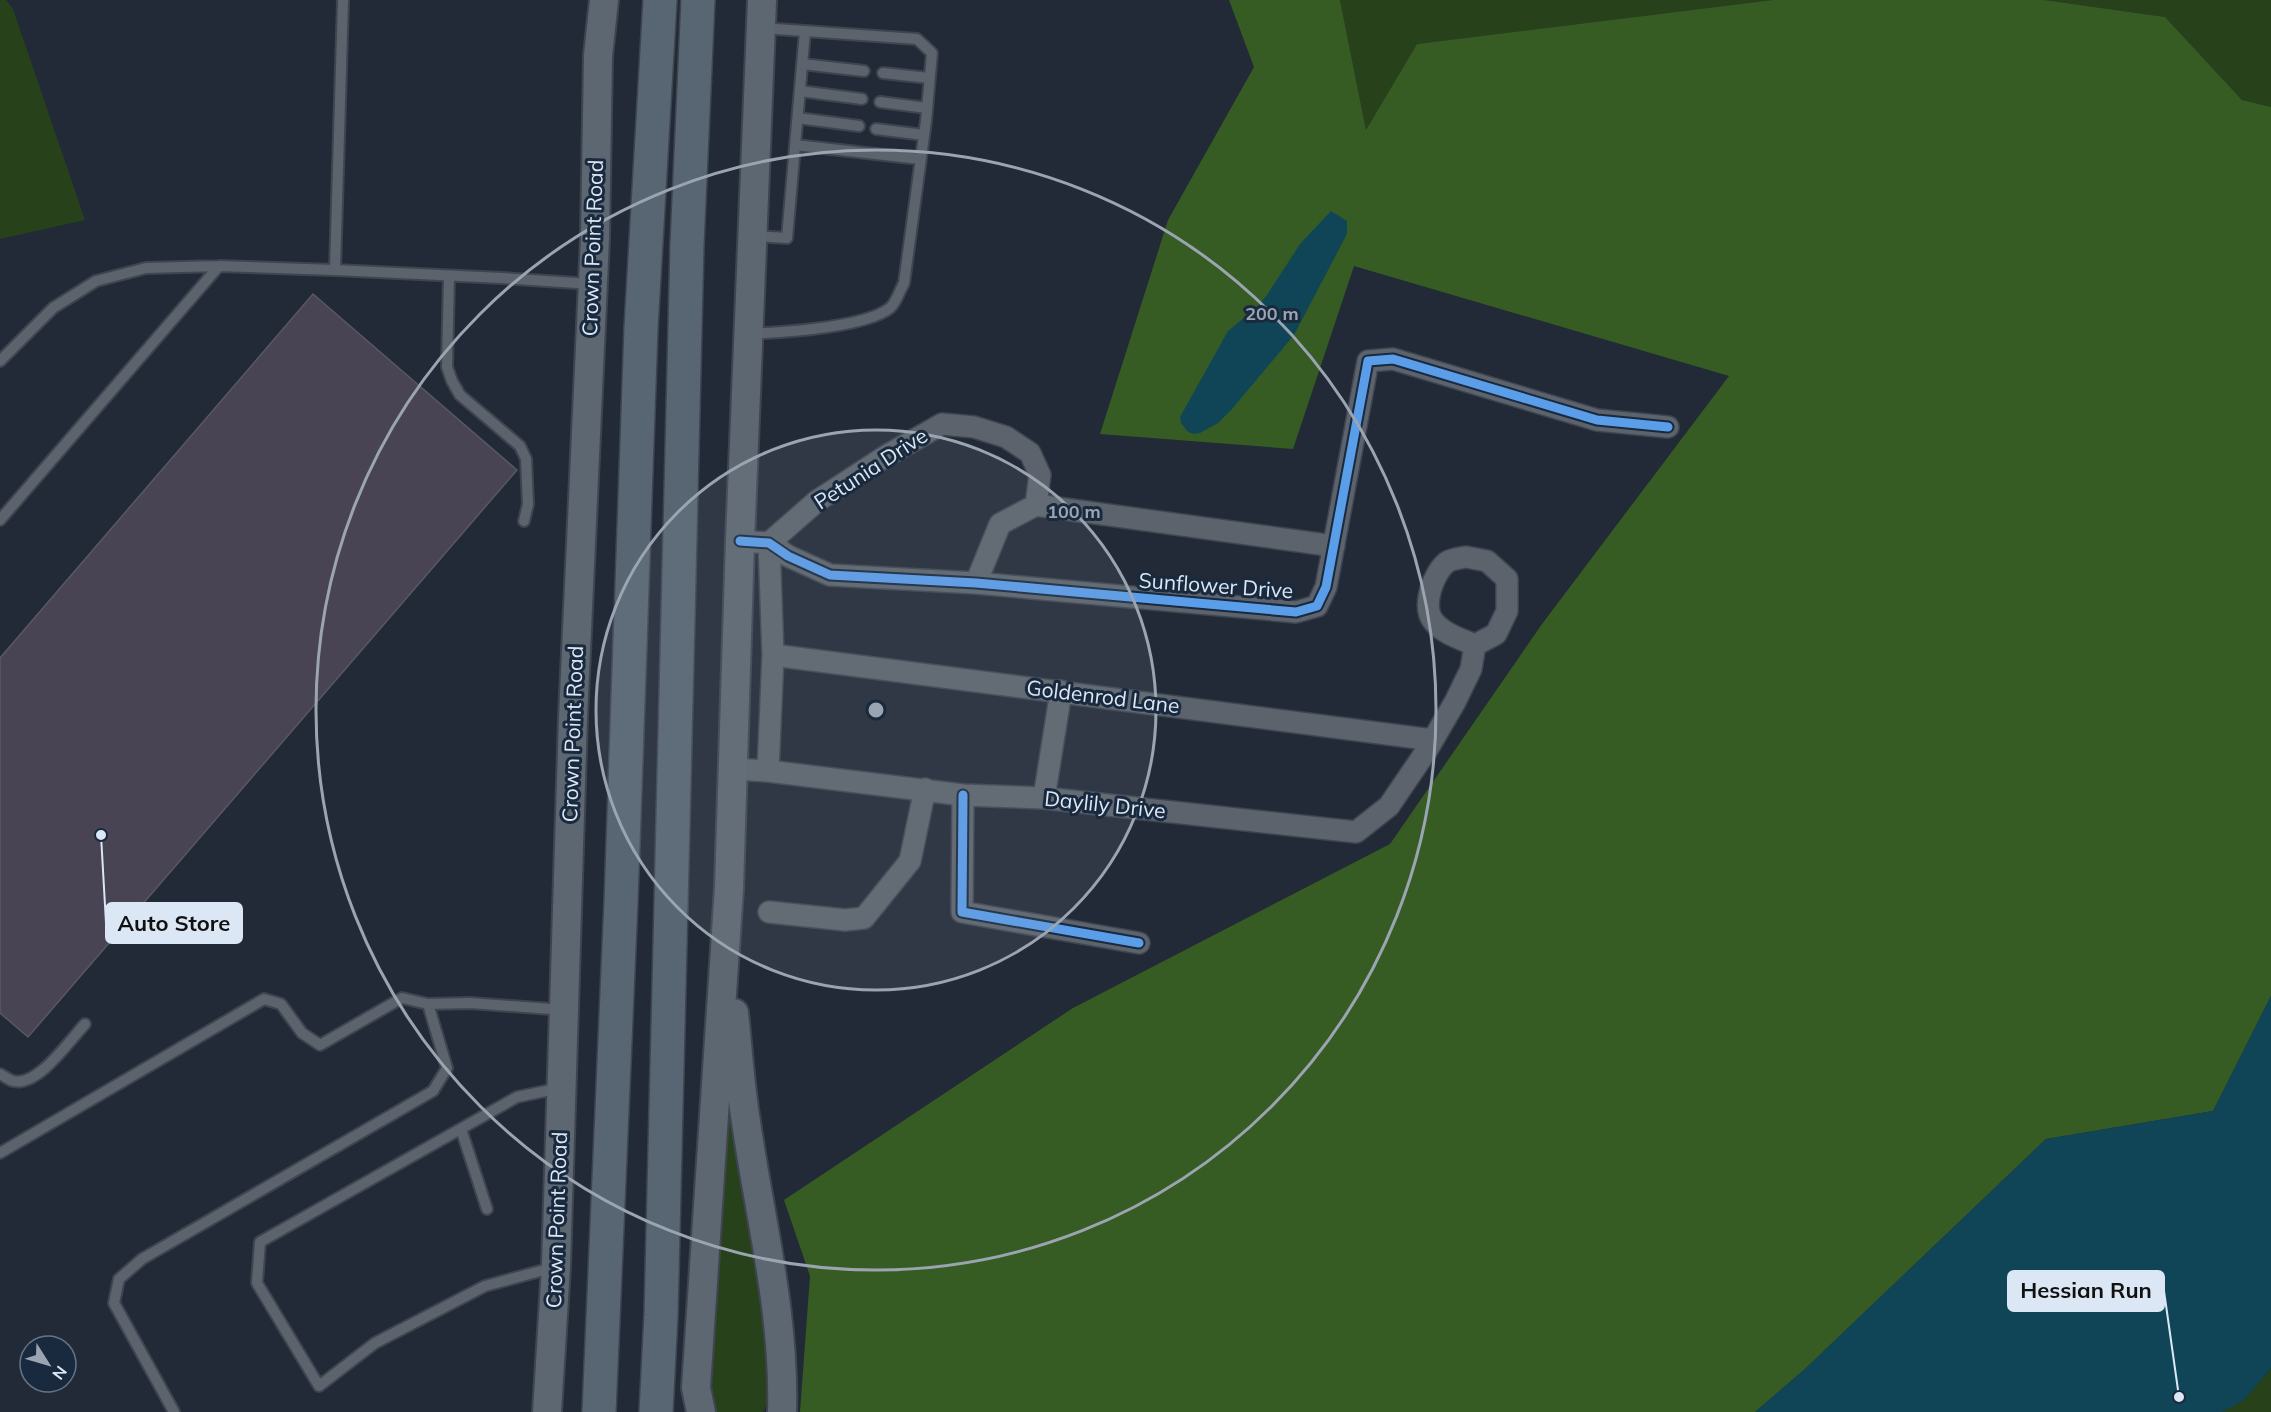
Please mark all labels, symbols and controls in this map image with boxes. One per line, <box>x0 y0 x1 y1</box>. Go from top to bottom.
street label: Crown Point Road <box>576 159 608 337</box>
text: 200 m <box>1245 302 1299 325</box>
street label: Petunia Drive <box>809 422 932 515</box>
text: 100 m <box>1047 500 1101 523</box>
street label: Sunflower Drive <box>1138 567 1294 603</box>
street label: Crown Point Road <box>556 645 588 823</box>
street label: Goldenrod Lane <box>1025 674 1181 718</box>
centre of rings <box>866 700 886 720</box>
street label: Daylily Drive <box>1043 785 1167 823</box>
callout: Auto Store <box>106 903 242 943</box>
text: Auto Store <box>118 909 230 937</box>
street label: Crown Point Road <box>540 1131 572 1309</box>
callout: Hessian Run <box>2008 1271 2164 1311</box>
text: Hessian Run <box>2020 1276 2152 1304</box>
north arrow <box>18 1334 78 1394</box>
text: N <box>48 1362 72 1384</box>

